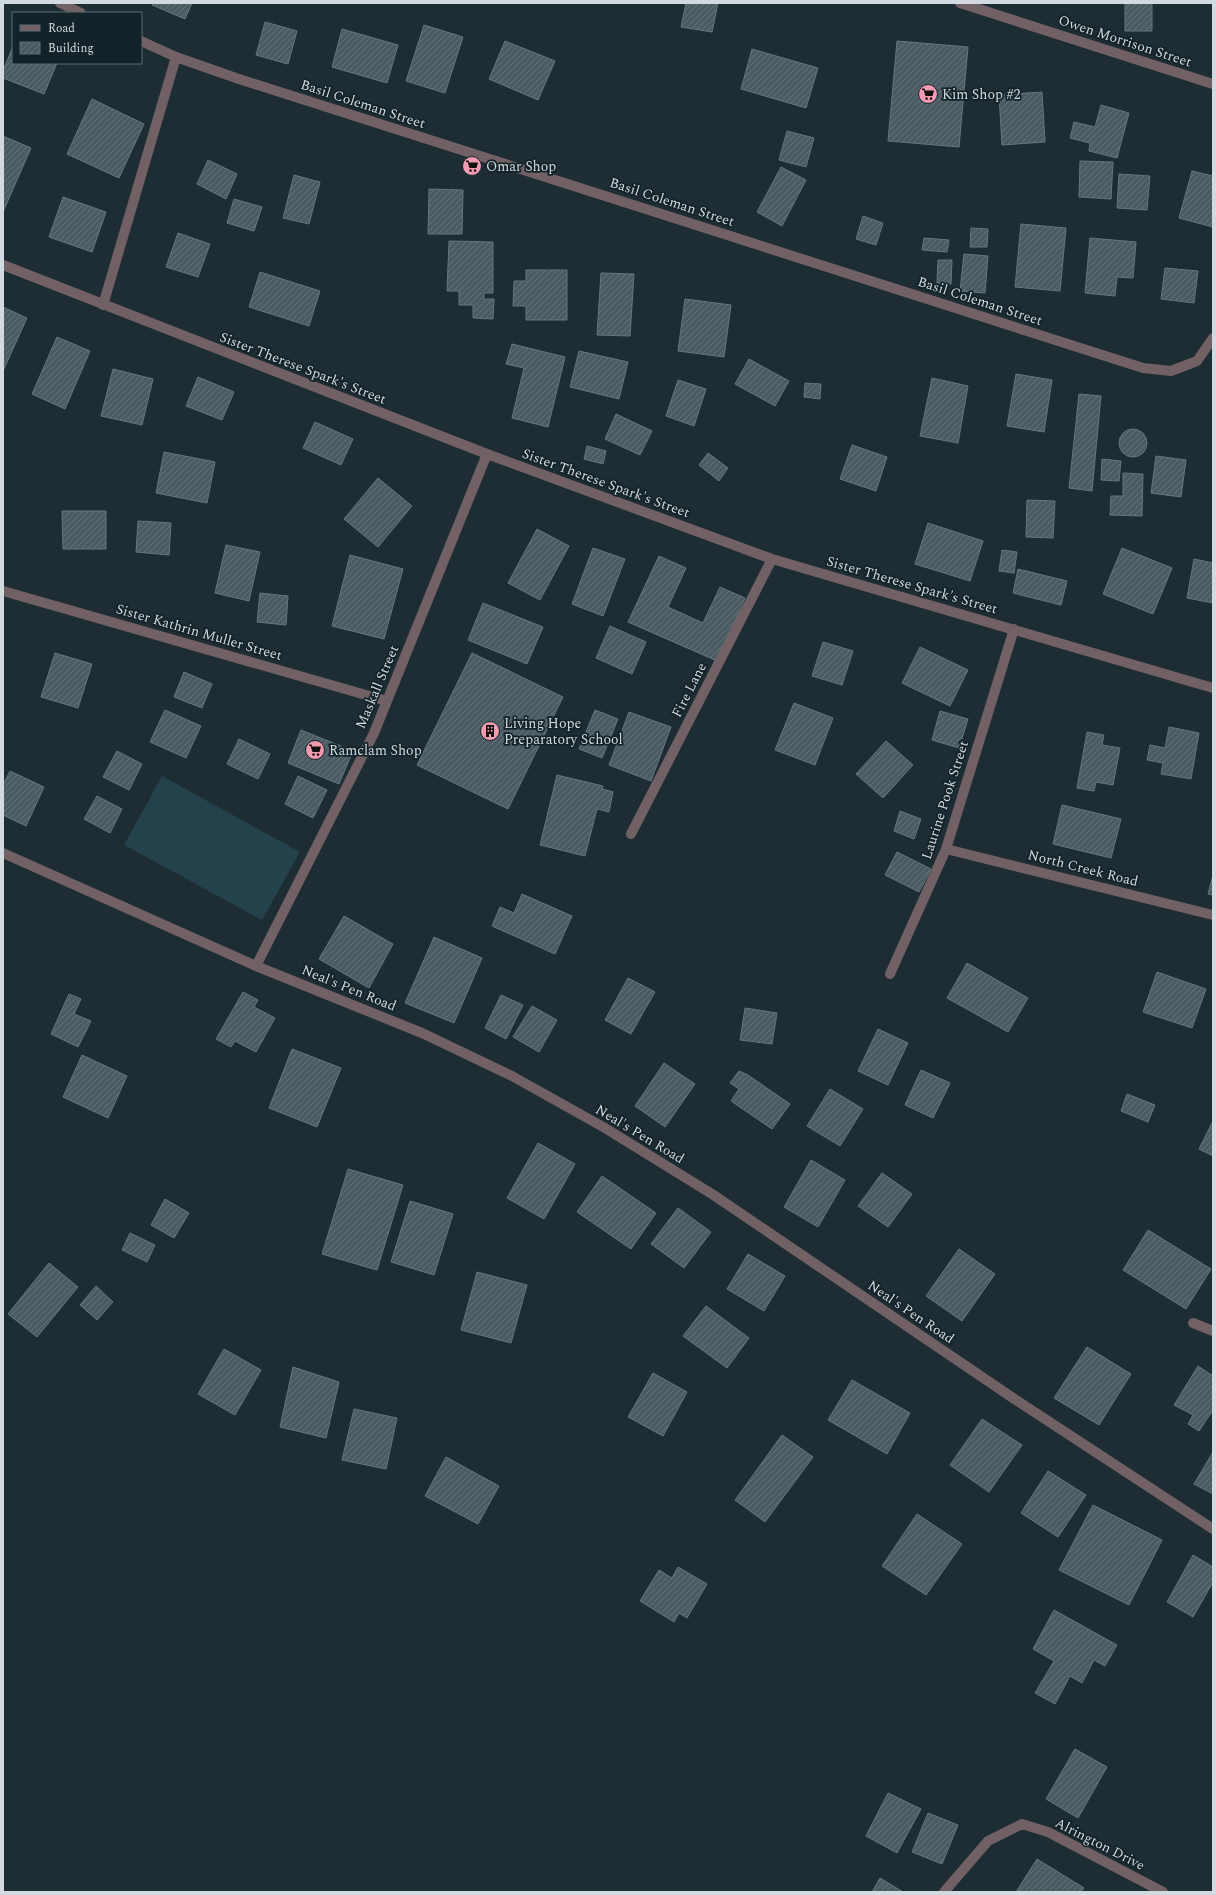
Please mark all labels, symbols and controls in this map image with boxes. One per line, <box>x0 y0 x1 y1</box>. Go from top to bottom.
street label: Owen Morrison Street <box>1056 10 1194 72</box>
legend <box>12 12 142 64</box>
text: Road <box>48 19 75 38</box>
text: Building <box>48 39 94 58</box>
street label: Basil Coleman Street <box>298 74 428 134</box>
supermarket icon: Kim Shop #2 <box>917 83 939 105</box>
place label: Kim Shop #2 <box>942 84 1020 105</box>
supermarket icon: Omar Shop <box>461 155 483 177</box>
place label: Omar Shop <box>486 156 556 177</box>
street label: Basil Coleman Street <box>607 172 737 232</box>
street label: Basil Coleman Street <box>915 271 1045 331</box>
street label: Sister Therese Spark's Street <box>217 326 389 410</box>
street label: Sister Therese Spark's Street <box>519 443 693 523</box>
street label: Sister Therese Spark's Street <box>824 551 1000 619</box>
street label: Sister Kathrin Muller Street <box>113 598 285 666</box>
street label: Maskall Street <box>350 642 404 732</box>
street label: Fire Lane <box>666 659 712 721</box>
place label: Living Hope Preparatory School <box>504 713 623 750</box>
building icon: Living Hope Preparatory School <box>479 720 501 742</box>
street label: Laurine Pook Street <box>916 738 974 862</box>
supermarket icon: Ramclam Shop <box>304 739 326 761</box>
place label: Ramclam Shop <box>329 740 422 761</box>
street label: North Creek Road <box>1026 844 1141 892</box>
street label: Neal's Pen Road <box>298 959 400 1017</box>
street label: Neal's Pen Road <box>591 1099 689 1169</box>
street label: Neal's Pen Road <box>863 1275 959 1349</box>
street label: Alrington Drive <box>1051 1812 1149 1876</box>

